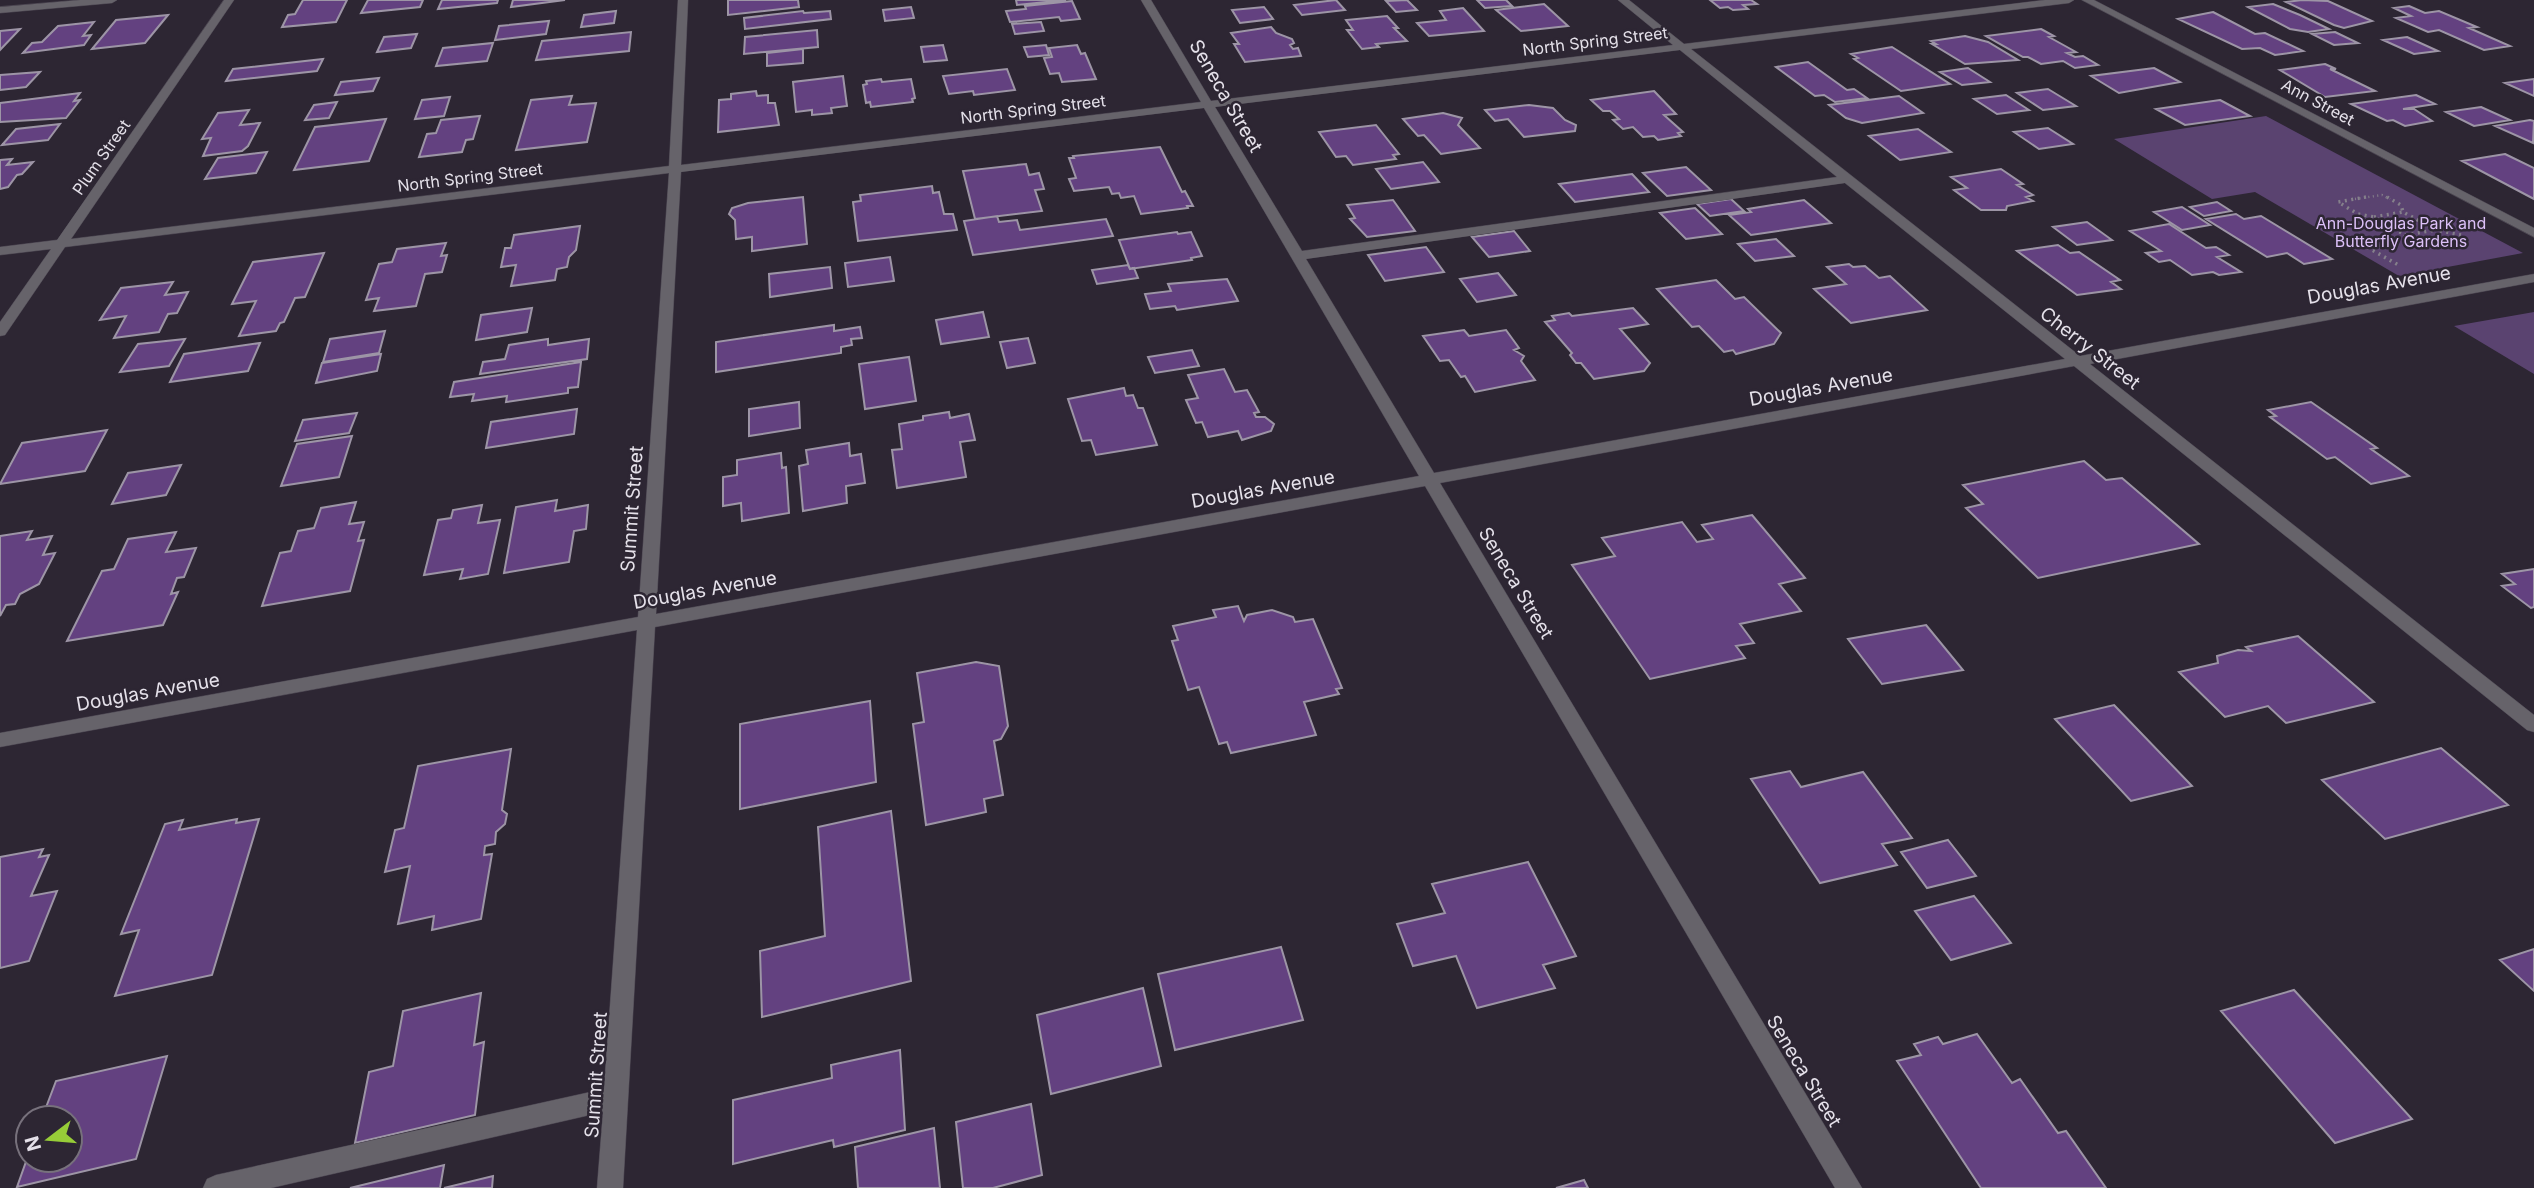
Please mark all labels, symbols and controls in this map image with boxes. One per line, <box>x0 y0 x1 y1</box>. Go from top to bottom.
street label: North Spring Street <box>1521 22 1669 60</box>
street label: Seneca Street <box>1184 36 1268 156</box>
street label: Ann Street <box>2278 74 2358 130</box>
street label: North Spring Street <box>959 90 1107 128</box>
street label: Plum Street <box>68 116 134 198</box>
street label: North Spring Street <box>396 158 544 196</box>
park label: Ann-Douglas Park and Butterfly Gardens <box>2316 213 2486 251</box>
street label: Douglas Avenue <box>2305 261 2453 309</box>
street label: Cherry Street <box>2035 302 2145 394</box>
street label: Douglas Avenue <box>1747 363 1895 411</box>
street label: Summit Street <box>616 445 648 573</box>
street label: Douglas Avenue <box>1189 465 1337 513</box>
street label: Seneca Street <box>1474 523 1558 643</box>
street label: Douglas Avenue <box>631 566 779 614</box>
street label: Douglas Avenue <box>74 668 222 716</box>
street label: Summit Street <box>580 1011 612 1139</box>
street label: Seneca Street <box>1762 1011 1846 1131</box>
north arrow <box>14 1104 84 1174</box>
text: N <box>20 1133 46 1154</box>

